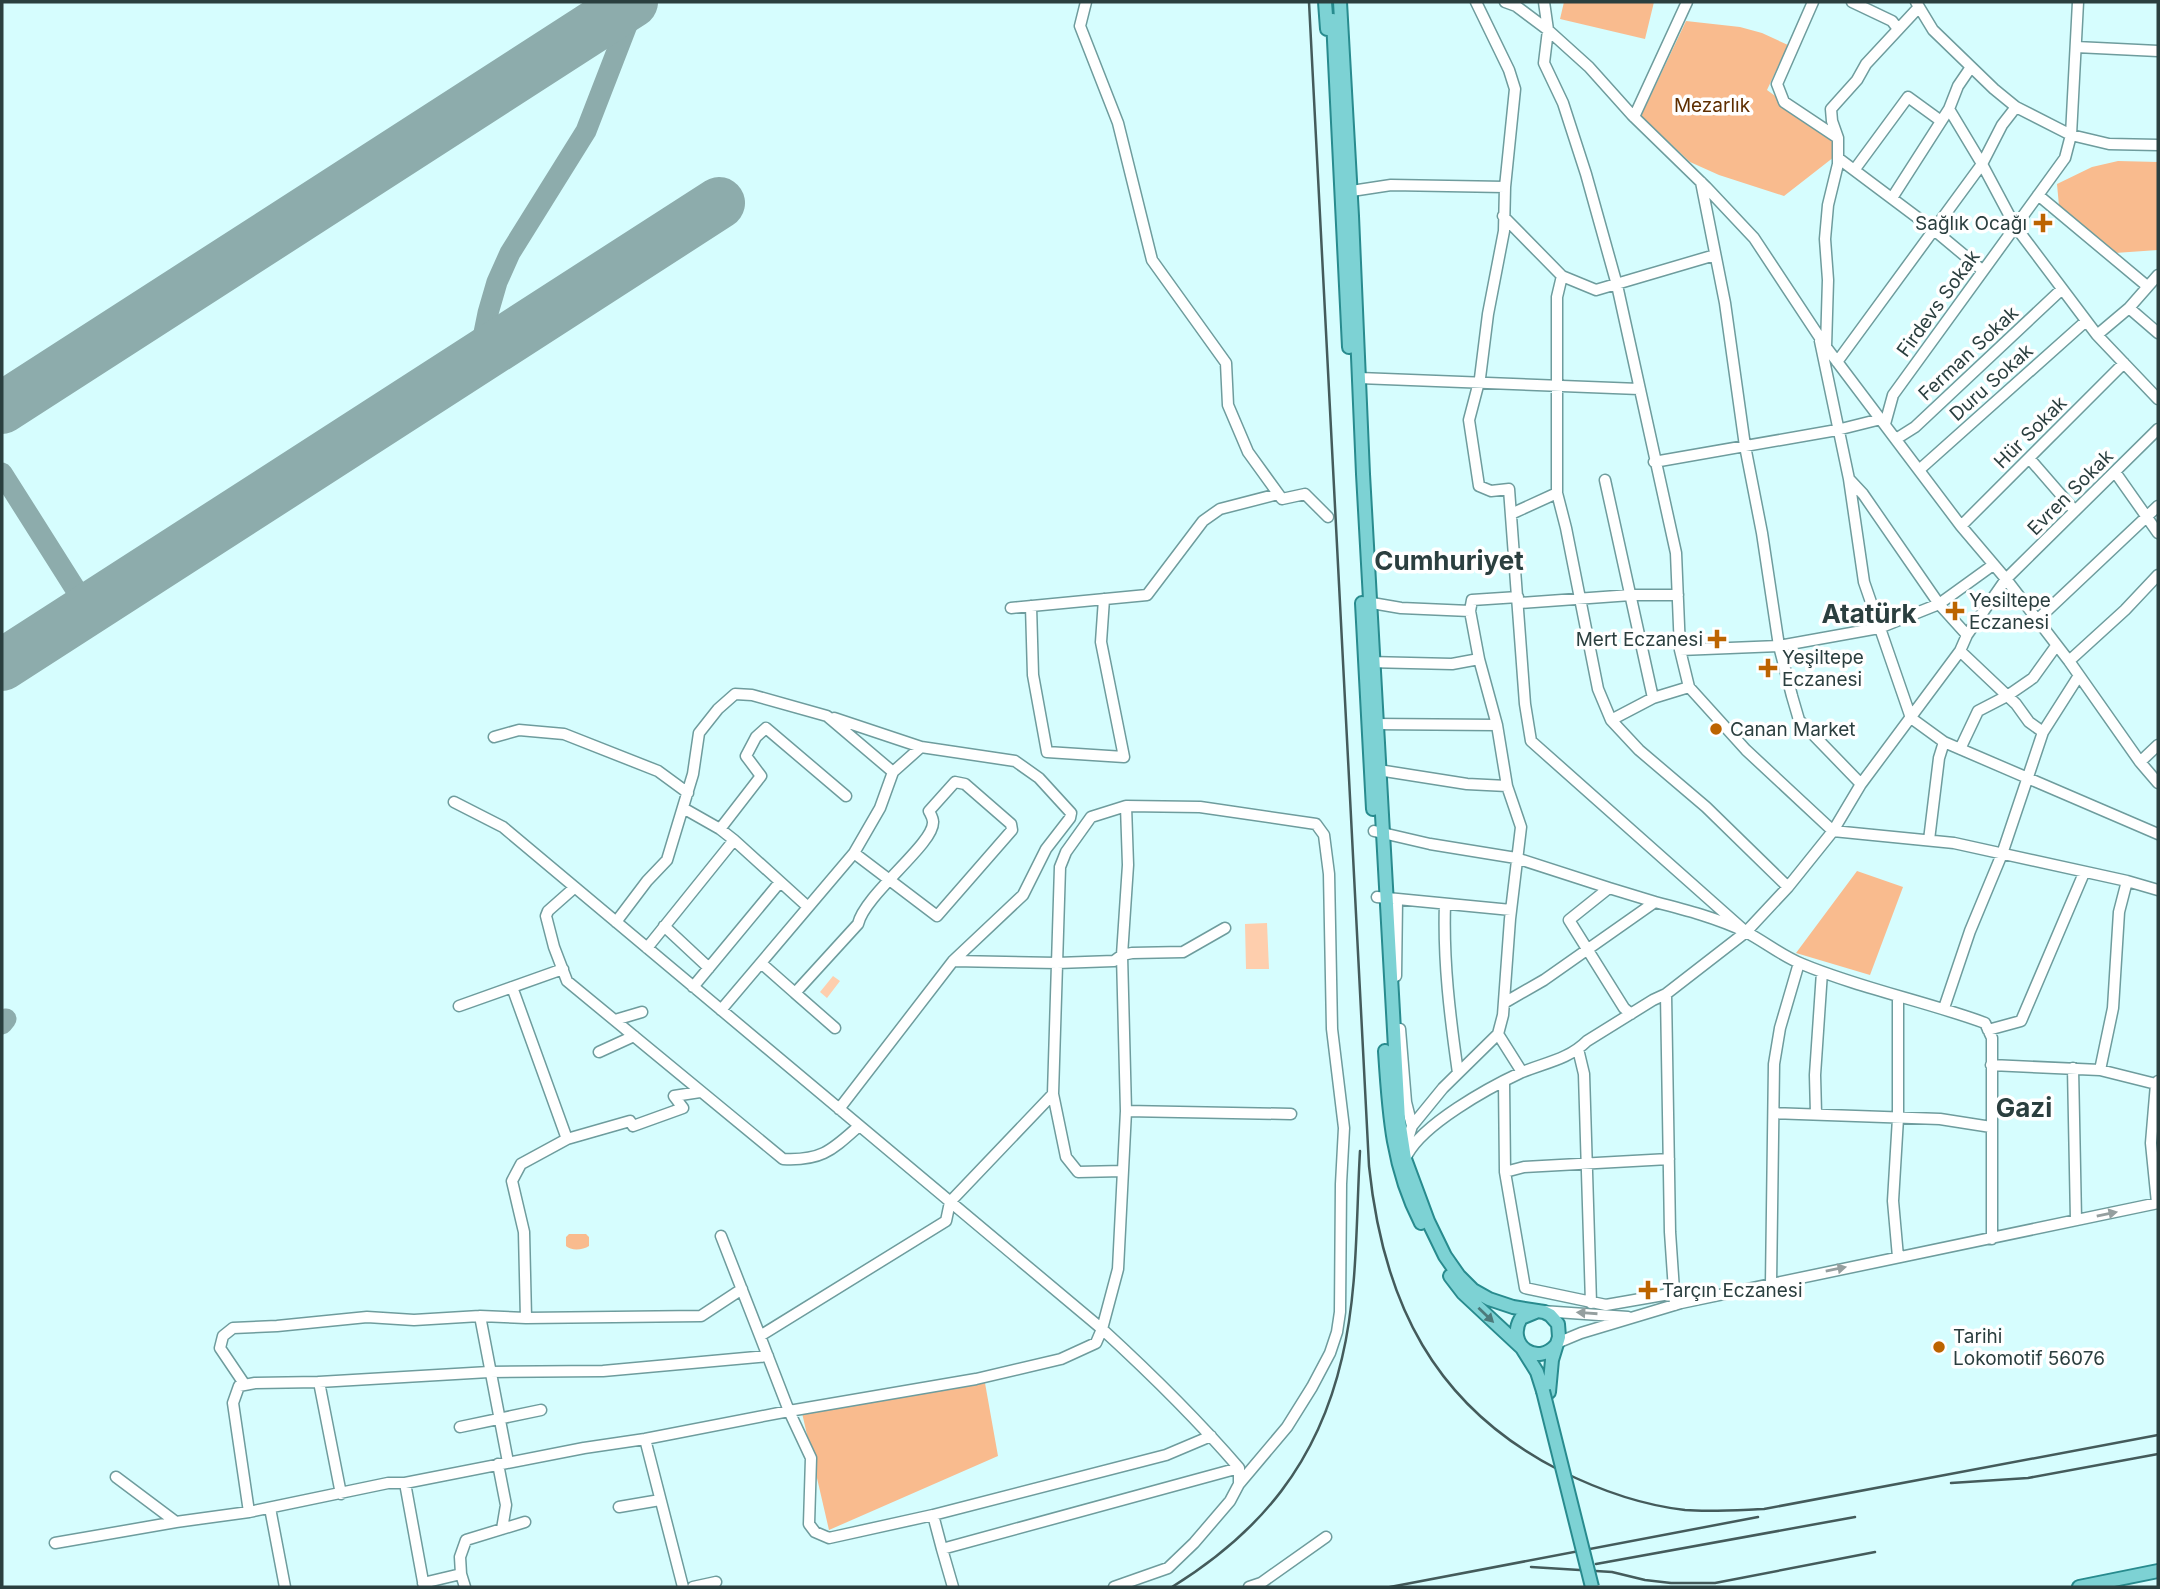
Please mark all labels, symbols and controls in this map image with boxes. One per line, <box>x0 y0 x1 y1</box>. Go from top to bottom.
park label: Mezarlık <box>1674 94 1751 117</box>
place label: Sağlık Ocağı <box>1915 212 2027 235</box>
marker: Sağlık Ocağı <box>2033 213 2053 233</box>
street label: Firdevs Sokak <box>1892 245 1985 361</box>
street label: Ferman Sokak <box>1914 301 2023 405</box>
street label: Duru Sokak <box>1945 339 2038 426</box>
street label: Hür Sokak <box>1989 391 2072 473</box>
street label: Evren Sokak <box>2023 444 2118 540</box>
district label: Cumhuriyet <box>1374 545 1524 576</box>
place label: Yesiltepe Eczanesi <box>1969 589 2051 634</box>
district label: Atatürk <box>1821 598 1917 629</box>
marker: Yesiltepe Eczanesi <box>1947 603 1963 619</box>
place label: Mert Eczanesi <box>1576 628 1703 651</box>
marker: Mert Eczanesi <box>1709 631 1725 647</box>
place label: Yeşiltepe Eczanesi <box>1782 646 1864 691</box>
marker: Yeşiltepe Eczanesi <box>1760 660 1776 676</box>
place label: Canan Market <box>1730 718 1856 741</box>
marker: Canan Market <box>1708 721 1724 737</box>
district label: Gazi <box>1996 1092 2052 1123</box>
one-way arrow <box>2096 1208 2118 1219</box>
one-way arrow <box>1825 1264 1847 1275</box>
place label: Tarçın Eczanesi <box>1662 1279 1803 1302</box>
marker: Tarçın Eczanesi <box>1640 1282 1656 1298</box>
one-way arrow <box>1477 1307 1494 1323</box>
one-way arrow <box>1576 1308 1598 1319</box>
place label: Tarihi Lokomotif 56076 <box>1953 1325 2105 1370</box>
marker: Tarihi Lokomotif 56076 <box>1931 1339 1947 1355</box>

